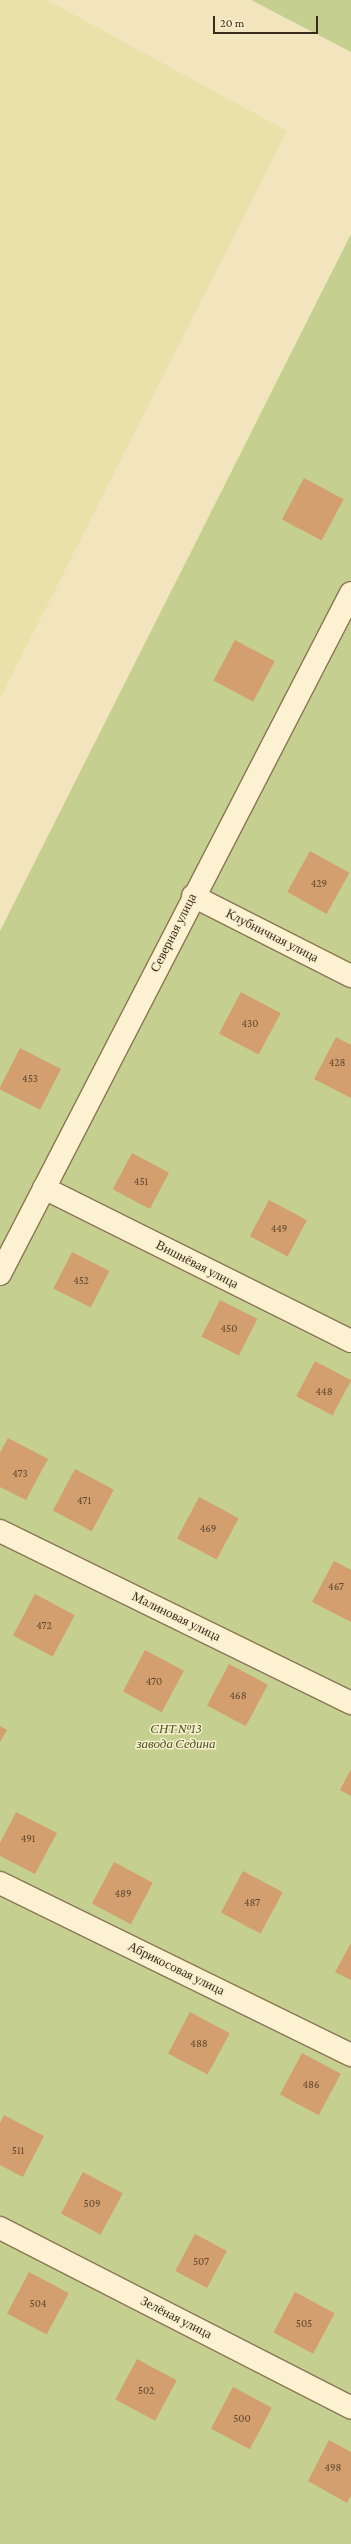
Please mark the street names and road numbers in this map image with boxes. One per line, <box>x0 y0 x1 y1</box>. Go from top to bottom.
street label: Северная улица <box>147 891 201 975</box>
street label: Клубничная улица <box>223 906 321 966</box>
street label: Вишнёвая улица <box>153 1237 241 1293</box>
street label: Малиновая улица <box>129 1589 223 1645</box>
street label: Абрикосовая улица <box>125 1939 227 1999</box>
street label: Зелёная улица <box>138 2293 214 2343</box>

